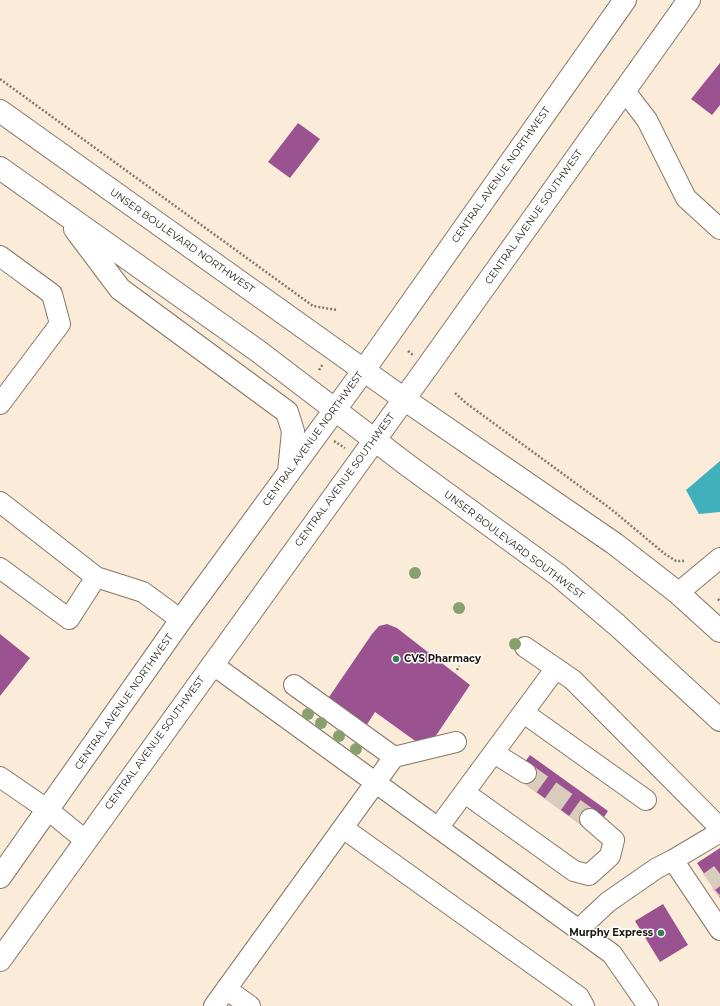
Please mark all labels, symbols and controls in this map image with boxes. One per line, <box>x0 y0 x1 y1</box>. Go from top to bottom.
street label: CENTRAL AVENUE NORTHWEST <box>449 105 553 245</box>
street label: CENTRAL AVENUE SOUTHWEST <box>483 147 585 287</box>
street label: UNSER BOULEVARD NORTHWEST <box>107 186 257 296</box>
street label: CENTRAL AVENUE NORTHWEST <box>260 370 366 508</box>
street label: CENTRAL AVENUE SOUTHWEST <box>293 411 397 549</box>
street label: UNSER BOULEVARD SOUTHWEST <box>442 488 586 602</box>
street label: CENTRAL AVENUE NORTHWEST <box>72 632 176 772</box>
place label: CVS Pharmacy <box>404 653 481 665</box>
marker: CVS Pharmacy <box>391 654 401 664</box>
street label: CENTRAL AVENUE SOUTHWEST <box>103 674 207 812</box>
place label: Murphy Express <box>569 927 653 939</box>
marker: Murphy Express <box>656 928 666 938</box>

